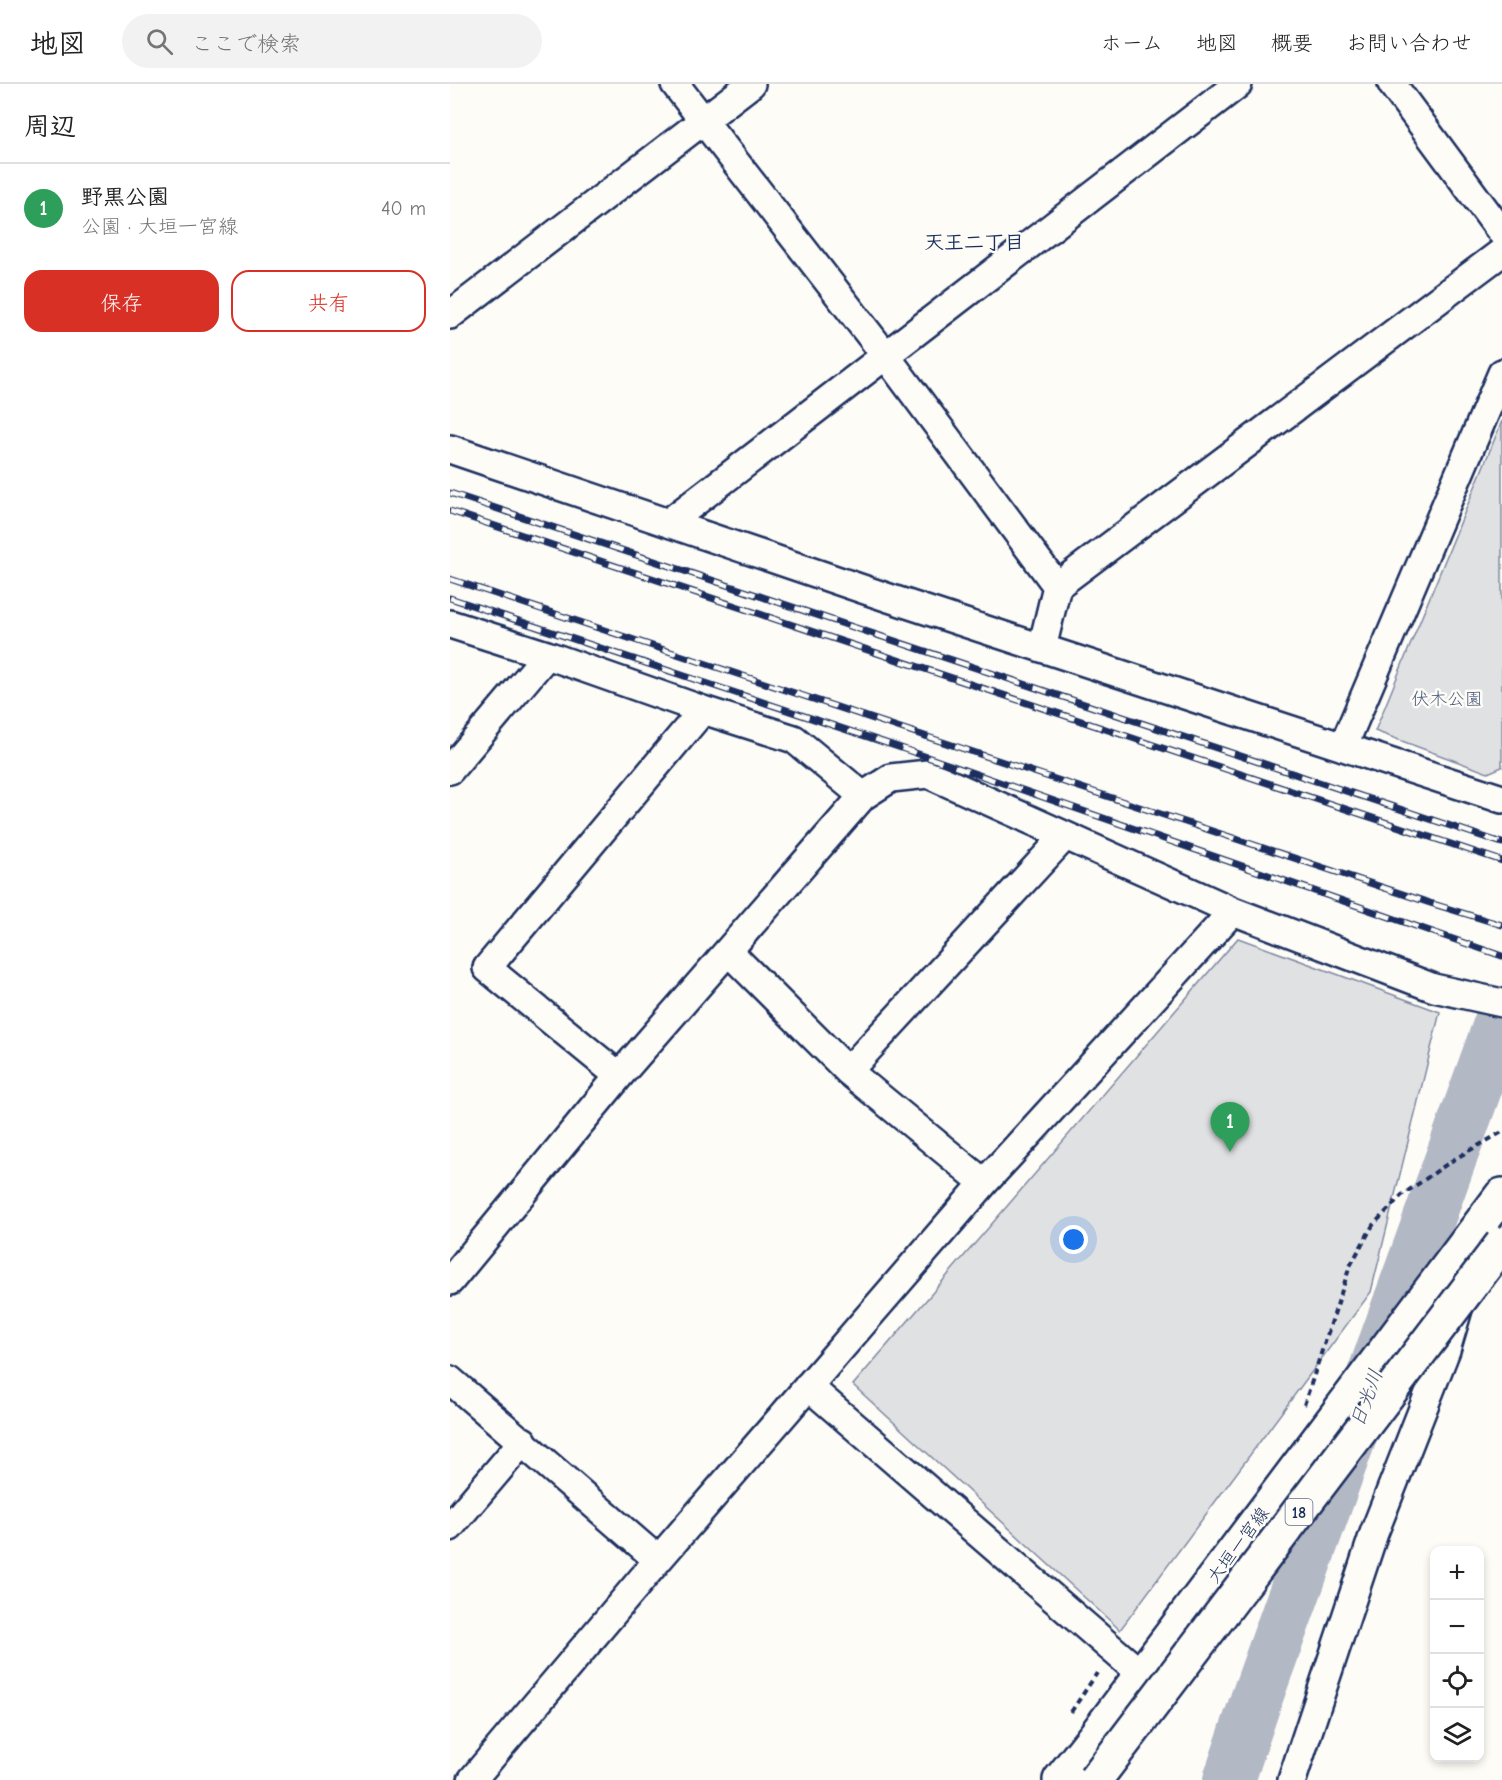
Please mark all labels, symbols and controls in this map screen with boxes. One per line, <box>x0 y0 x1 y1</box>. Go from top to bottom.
search box <box>122 14 542 68</box>
icon: search <box>143 25 176 58</box>
text: 地図 <box>30 28 86 60</box>
text: ここで検索 <box>191 31 301 57</box>
text: ホーム <box>1101 31 1163 55</box>
text: 地図 <box>1196 31 1238 55</box>
text: 概要 <box>1271 31 1313 55</box>
text: お問い合わせ <box>1346 31 1472 55</box>
text: 周辺 <box>24 112 76 142</box>
text: 野黒公園 <box>81 184 169 210</box>
text: 1 <box>40 197 47 220</box>
text: 40 m <box>381 197 426 220</box>
text: 公園 · 大垣一宮線 <box>81 215 238 238</box>
district label: 天王二丁目 <box>924 231 1024 254</box>
button: 保存 <box>24 270 219 332</box>
button: 共有 <box>231 270 426 332</box>
park label: 伏木公園 <box>1411 689 1483 710</box>
pin: 1 <box>1210 1102 1250 1152</box>
your location <box>1059 1225 1088 1254</box>
water label: 日光川 <box>1345 1366 1388 1430</box>
road number: 18 <box>1286 1499 1312 1525</box>
street label: 大垣一宮線 <box>1203 1503 1274 1588</box>
map controls <box>1430 1546 1484 1762</box>
button: + <box>1430 1546 1484 1600</box>
button: − <box>1430 1600 1484 1654</box>
button: locate <box>1430 1654 1484 1708</box>
button: layers <box>1430 1708 1484 1762</box>

